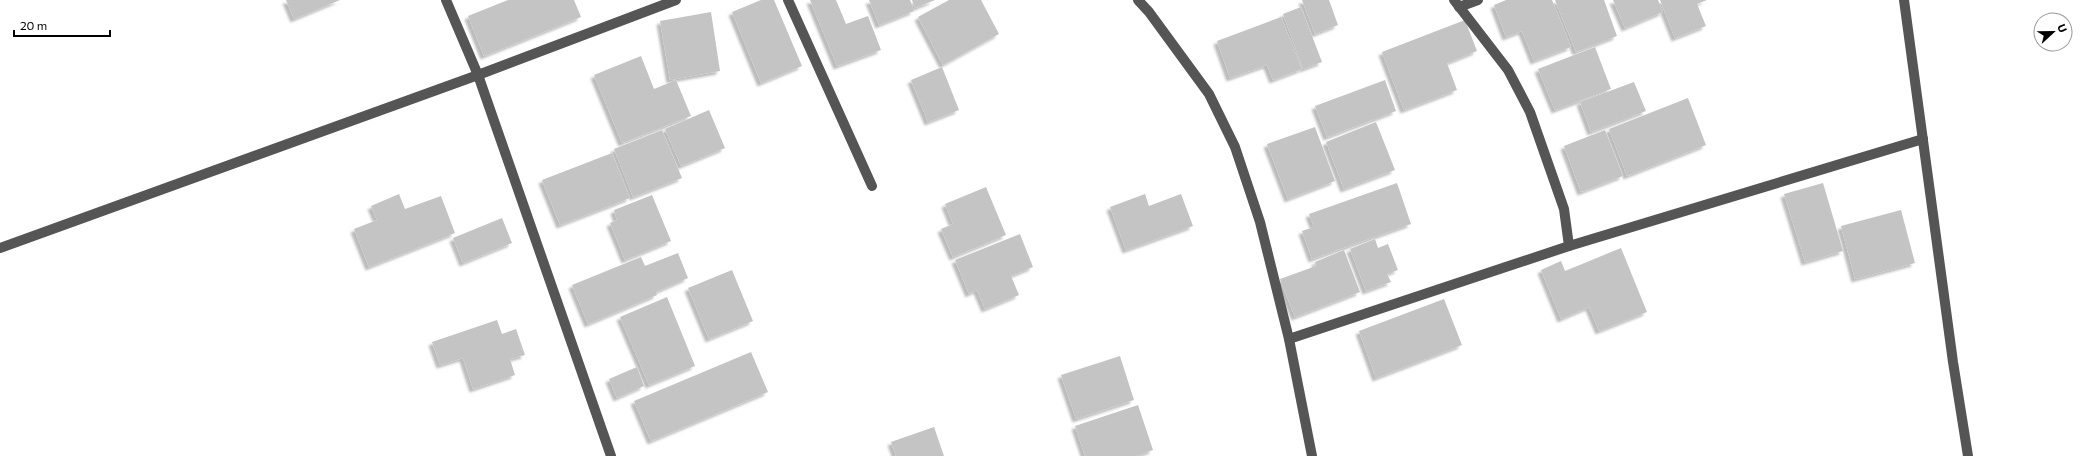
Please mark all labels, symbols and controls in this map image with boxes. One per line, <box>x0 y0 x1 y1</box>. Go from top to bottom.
scale bar <box>14 12 110 38</box>
north arrow <box>2033 12 2073 52</box>
text: 20 m <box>20 18 47 32</box>
text: U <box>2055 22 2070 34</box>

